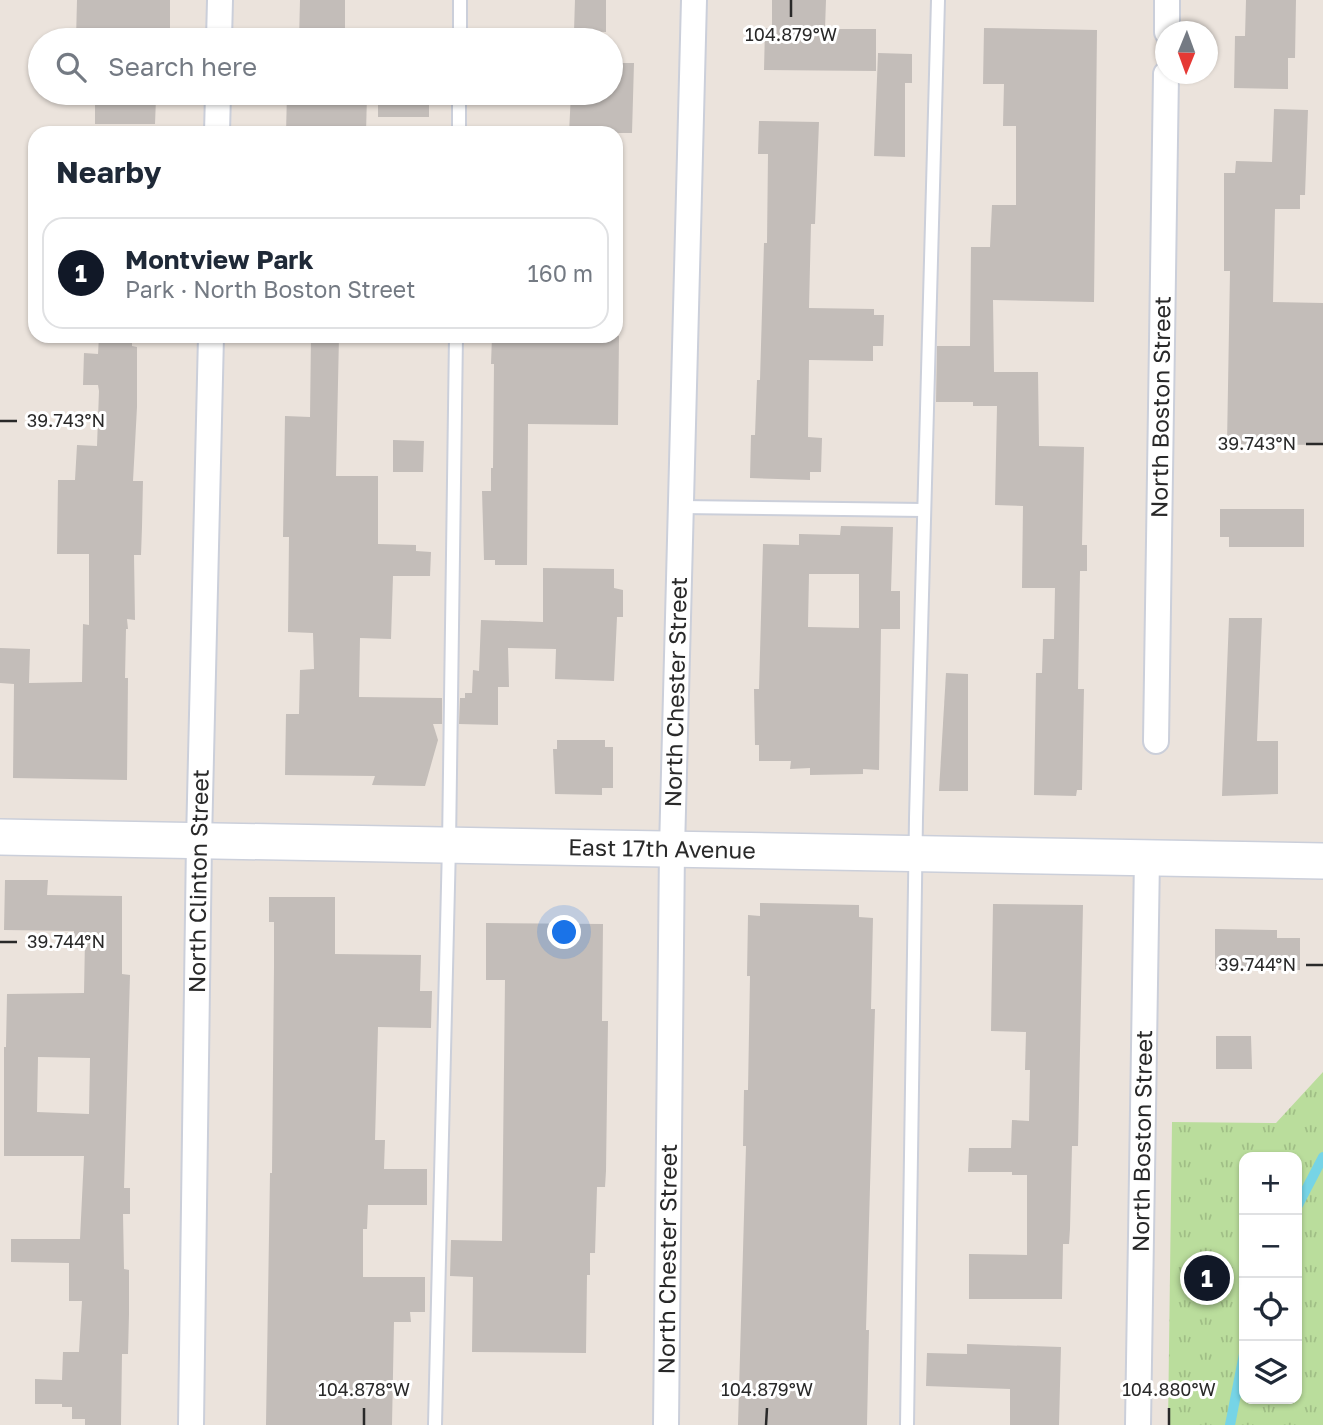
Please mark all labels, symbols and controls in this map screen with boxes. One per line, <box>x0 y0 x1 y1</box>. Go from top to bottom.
north arrow <box>1155 21 1218 84</box>
text: 104.879°W <box>745 23 837 45</box>
search box <box>28 28 623 105</box>
icon: search <box>52 48 90 86</box>
text: Search here <box>108 51 257 82</box>
text: Nearby <box>56 154 161 190</box>
text: Montview Park <box>125 244 313 275</box>
text: 1 <box>75 259 87 287</box>
text: 160 m <box>528 259 593 287</box>
text: Park · North Boston Street <box>125 275 415 303</box>
street label: North Boston Street <box>1144 296 1176 518</box>
text: 39.743°N <box>27 409 105 431</box>
text: 39.743°N <box>1218 432 1296 454</box>
street label: North Chester Street <box>658 576 692 808</box>
street label: North Clinton Street <box>182 769 214 993</box>
street label: East 17th Avenue <box>568 832 756 864</box>
your location <box>547 915 581 949</box>
text: 39.744°N <box>27 930 105 952</box>
text: 39.744°N <box>1218 953 1296 975</box>
street label: North Boston Street <box>1126 1030 1157 1252</box>
street label: North Chester Street <box>652 1144 682 1374</box>
map controls <box>1239 1152 1302 1404</box>
button: + <box>1239 1152 1302 1215</box>
button: − <box>1239 1215 1302 1278</box>
pin: 1 <box>1184 1252 1230 1304</box>
button: locate <box>1239 1278 1302 1341</box>
button: layers <box>1239 1341 1302 1404</box>
text: 104.878°W <box>318 1378 410 1400</box>
text: 104.879°W <box>721 1378 813 1400</box>
text: 104.880°W <box>1122 1378 1216 1400</box>

